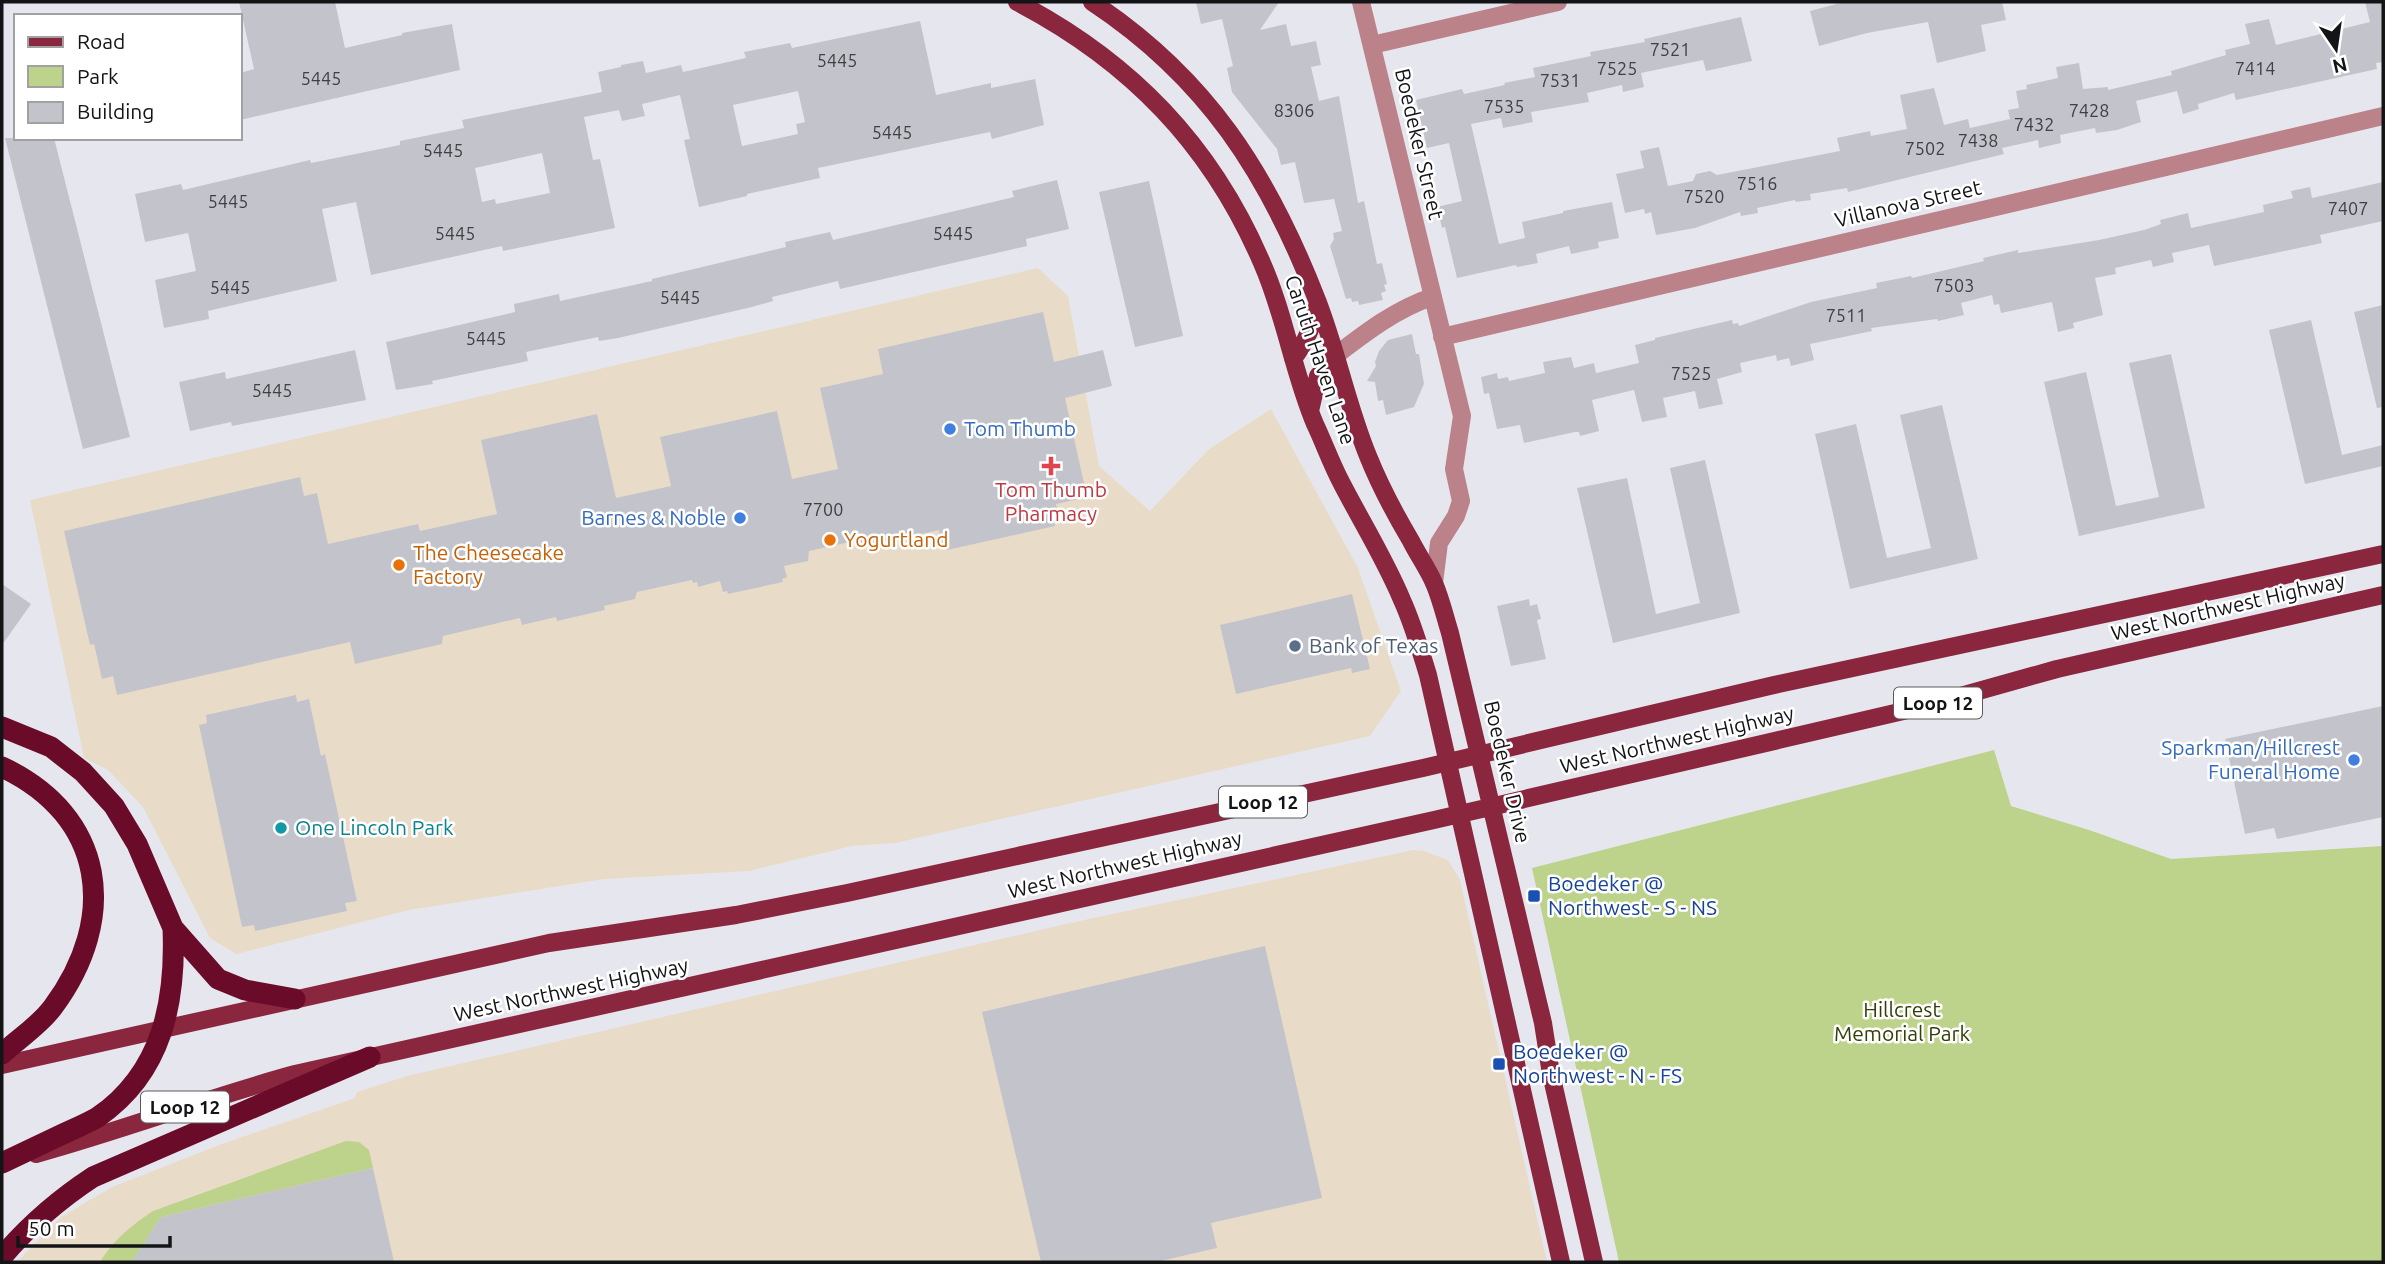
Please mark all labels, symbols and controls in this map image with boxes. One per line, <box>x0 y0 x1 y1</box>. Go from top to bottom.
legend <box>14 14 242 140</box>
north arrow <box>2301 14 2371 84</box>
text: Road <box>77 29 125 53</box>
house number: 7521 <box>1650 39 1690 59</box>
house number: 5445 <box>817 50 857 70</box>
text: N <box>2330 53 2349 78</box>
house number: 7525 <box>1597 58 1637 78</box>
house number: 7414 <box>2235 58 2275 78</box>
text: Park <box>77 64 119 88</box>
street label: Boedeker Street <box>1391 66 1449 222</box>
house number: 5445 <box>301 68 341 88</box>
house number: 7531 <box>1540 70 1580 90</box>
house number: 7535 <box>1484 96 1524 116</box>
text: Building <box>77 99 154 123</box>
house number: 8306 <box>1274 100 1314 120</box>
house number: 7428 <box>2069 100 2109 120</box>
house number: 7432 <box>2014 114 2054 134</box>
house number: 5445 <box>872 122 912 142</box>
house number: 7438 <box>1958 130 1998 150</box>
house number: 7502 <box>1905 138 1945 158</box>
house number: 5445 <box>423 140 463 160</box>
house number: 7516 <box>1737 173 1777 193</box>
street label: Villanova Street <box>1832 175 1983 232</box>
house number: 7520 <box>1684 186 1724 206</box>
house number: 5445 <box>208 191 248 211</box>
house number: 7407 <box>2328 198 2368 218</box>
house number: 5445 <box>435 223 475 243</box>
house number: 5445 <box>933 223 973 243</box>
street label: Caruth Haven Lane <box>1281 272 1361 448</box>
house number: 7503 <box>1934 275 1974 295</box>
house number: 5445 <box>210 277 250 297</box>
house number: 5445 <box>660 287 700 307</box>
house number: 7511 <box>1826 305 1866 325</box>
house number: 5445 <box>466 328 506 348</box>
house number: 7525 <box>1671 363 1711 383</box>
house number: 5445 <box>252 380 292 400</box>
place label: Tom Thumb <box>964 416 1076 440</box>
marker: Tom Thumb <box>942 421 958 437</box>
marker: Tom Thumb Pharmacy <box>1043 458 1059 474</box>
place label: Tom Thumb Pharmacy <box>995 477 1107 525</box>
house number: 7700 <box>803 499 843 519</box>
place label: Barnes & Noble <box>581 505 726 529</box>
marker: Barnes & Noble <box>732 510 748 526</box>
place label: Yogurtland <box>844 527 948 551</box>
marker: Yogurtland <box>822 532 838 548</box>
place label: The Cheesecake Factory <box>413 540 564 588</box>
marker: The Cheesecake Factory <box>391 557 407 573</box>
street label: West Northwest Highway <box>2108 567 2347 645</box>
place label: Bank of Texas <box>1309 633 1438 657</box>
marker: Bank of Texas <box>1287 638 1303 654</box>
road number: Loop 12 <box>1894 688 1982 718</box>
street label: Boedeker Drive <box>1480 698 1536 845</box>
street label: West Northwest Highway <box>1557 700 1796 778</box>
place label: Sparkman/Hillcrest Funeral Home <box>2161 735 2340 783</box>
marker: Sparkman/Hillcrest Funeral Home <box>2346 752 2362 768</box>
road number: Loop 12 <box>1219 786 1307 818</box>
place label: One Lincoln Park <box>295 815 454 839</box>
marker: One Lincoln Park <box>273 820 289 836</box>
street label: West Northwest Highway <box>1005 825 1244 903</box>
place label: Boedeker @ Northwest - S - NS <box>1548 871 1717 919</box>
marker: Boedeker @ Northwest - S - NS <box>1526 888 1542 904</box>
street label: West Northwest Highway <box>451 952 690 1026</box>
park label: Hillcrest Memorial Park <box>1834 997 1970 1045</box>
place label: Boedeker @ Northwest - N - FS <box>1513 1039 1682 1087</box>
marker: Boedeker @ Northwest - N - FS <box>1491 1056 1507 1072</box>
road number: Loop 12 <box>141 1092 229 1122</box>
scale bar <box>18 1204 170 1248</box>
text: 50 m <box>28 1216 75 1240</box>

